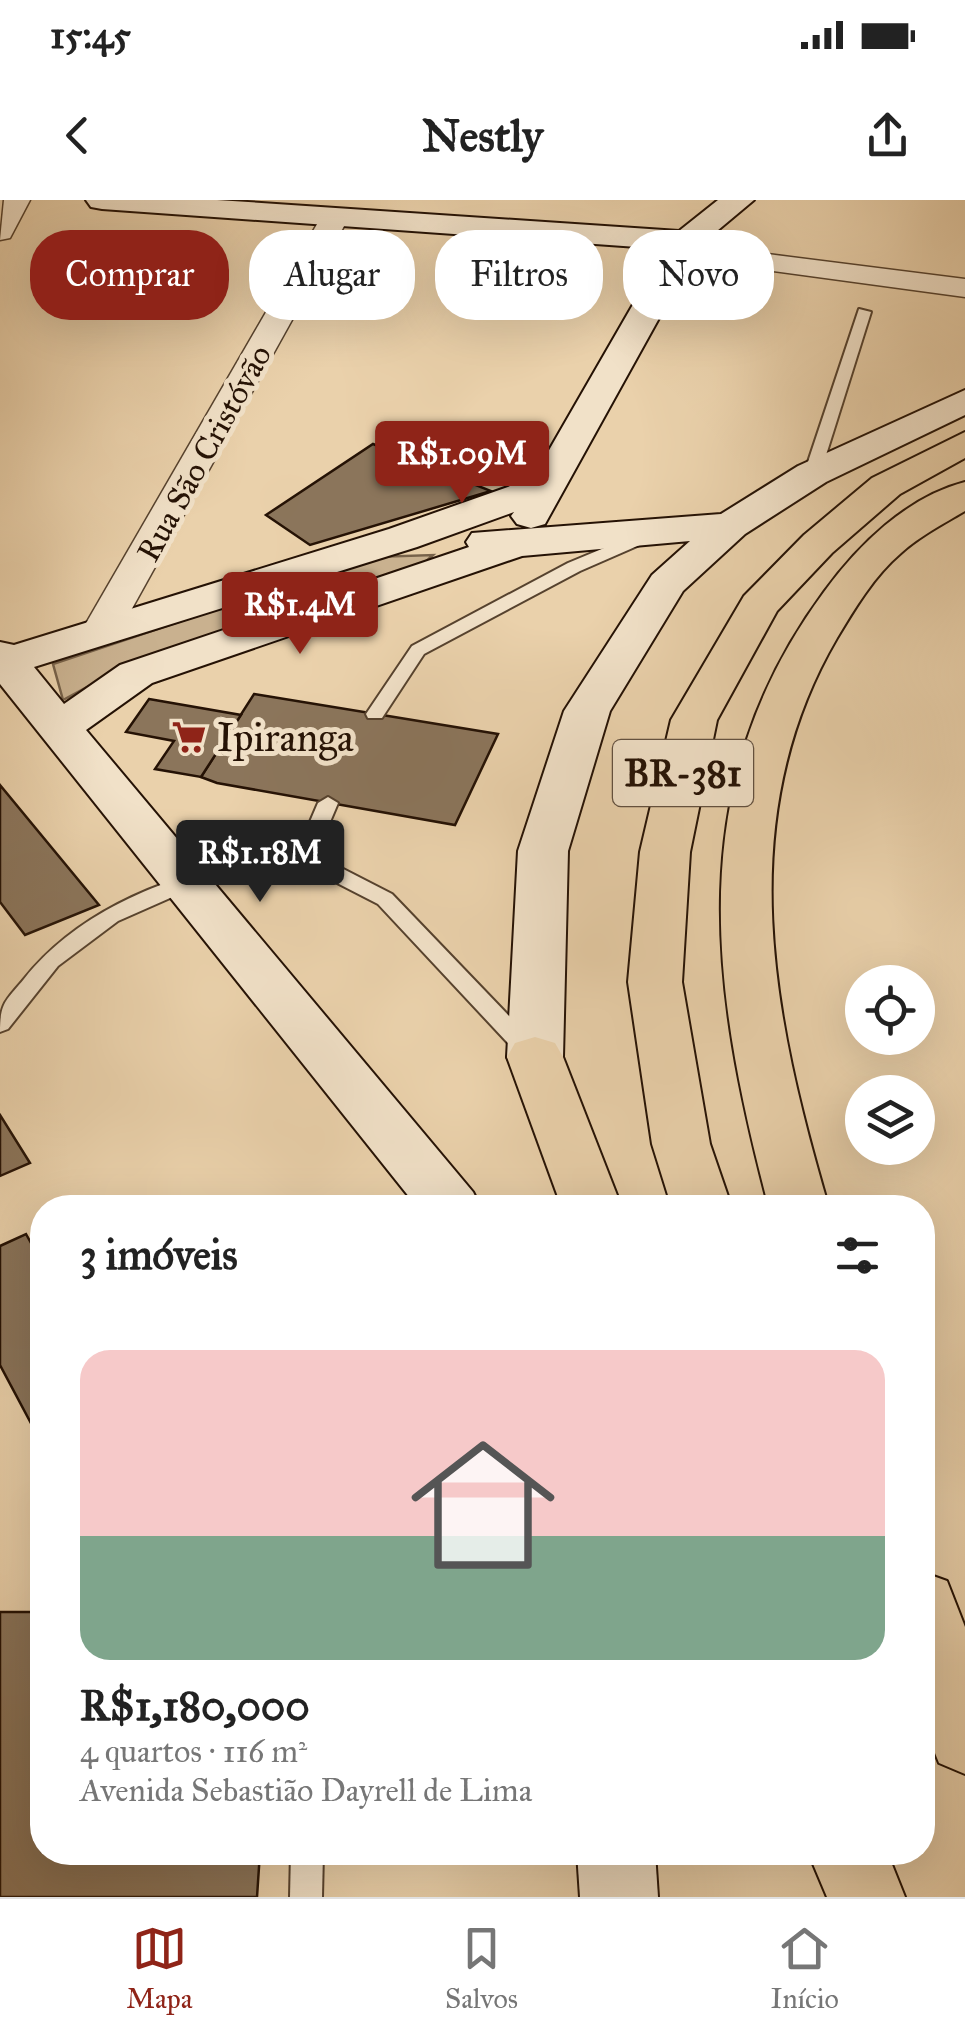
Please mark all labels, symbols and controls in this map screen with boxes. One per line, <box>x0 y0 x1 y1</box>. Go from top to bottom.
text: 15:45 <box>50 12 131 58</box>
icon: back <box>50 108 105 163</box>
text: Nestly <box>422 108 543 163</box>
icon: share <box>860 108 915 163</box>
chip: Comprar <box>30 230 229 320</box>
chip: Alugar <box>249 230 415 320</box>
chip: Filtros <box>435 230 603 320</box>
chip: Novo <box>623 230 774 320</box>
street label: Rua São Cristóvão <box>129 338 280 568</box>
pin: R$1.09M <box>370 421 554 506</box>
text: R$1.09M <box>397 434 527 473</box>
pin: R$1.4M <box>219 572 381 657</box>
text: R$1.4M <box>244 585 356 624</box>
place label: Ipiranga <box>217 713 354 762</box>
supermarket icon: Ipiranga <box>170 718 208 756</box>
road number: BR-381 <box>613 740 753 806</box>
pin: R$1.18M <box>168 820 352 905</box>
text: R$1.18M <box>198 833 322 872</box>
map controls <box>845 965 935 1165</box>
button: locate <box>845 965 935 1055</box>
button: layers <box>845 1075 935 1165</box>
icon: filters <box>830 1228 885 1283</box>
text: 3 imóveis <box>80 1229 238 1281</box>
icon: home <box>393 1415 573 1595</box>
text: R$1,180,000 <box>80 1680 310 1732</box>
text: 4 quartos · 116 m² <box>80 1732 307 1771</box>
text: Avenida Sebastião Dayrell de Lima <box>80 1771 532 1810</box>
tab: Mapa <box>126 1921 193 2016</box>
tab: Salvos <box>445 1921 518 2016</box>
tab: Início <box>770 1921 839 2016</box>

